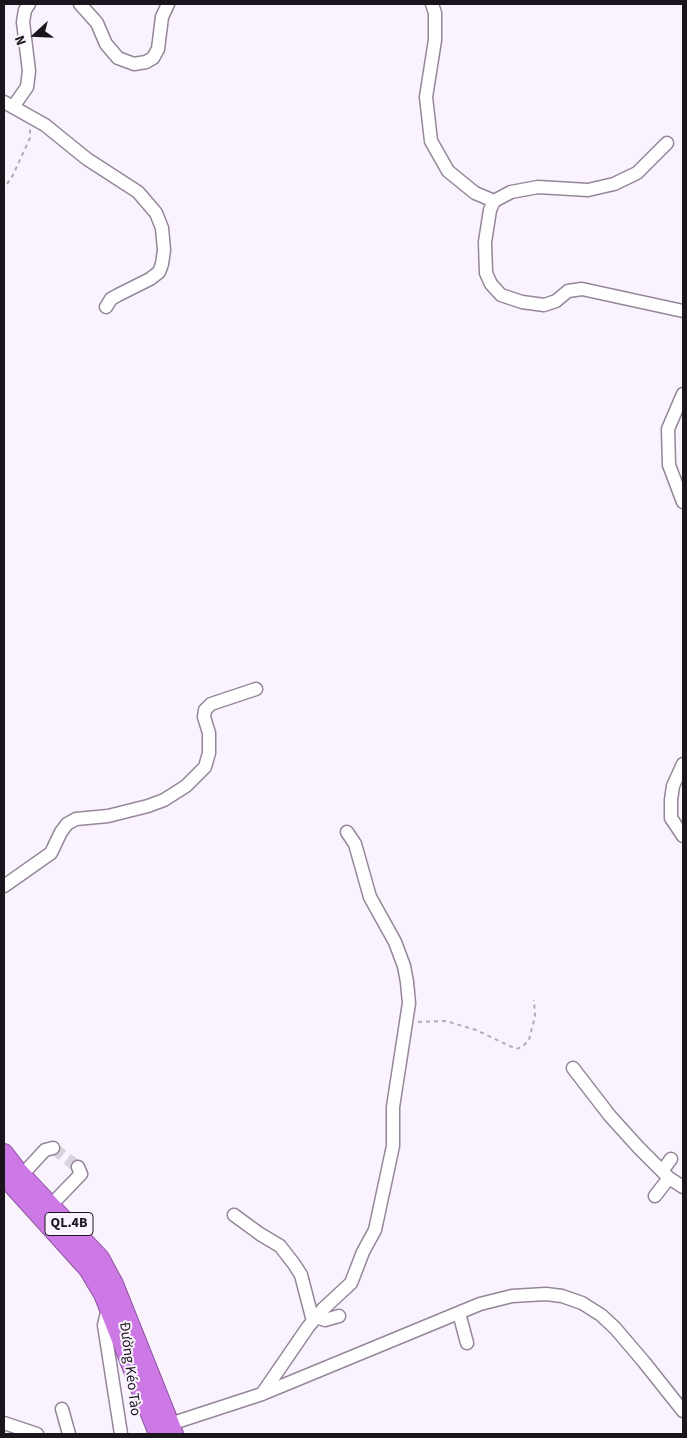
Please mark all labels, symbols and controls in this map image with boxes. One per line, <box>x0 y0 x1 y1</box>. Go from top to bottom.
north arrow <box>10 10 60 60</box>
text: N <box>10 32 32 48</box>
road number: QL.4B <box>45 1212 93 1236</box>
street label: Đường Kéo Tào <box>114 1321 144 1417</box>

